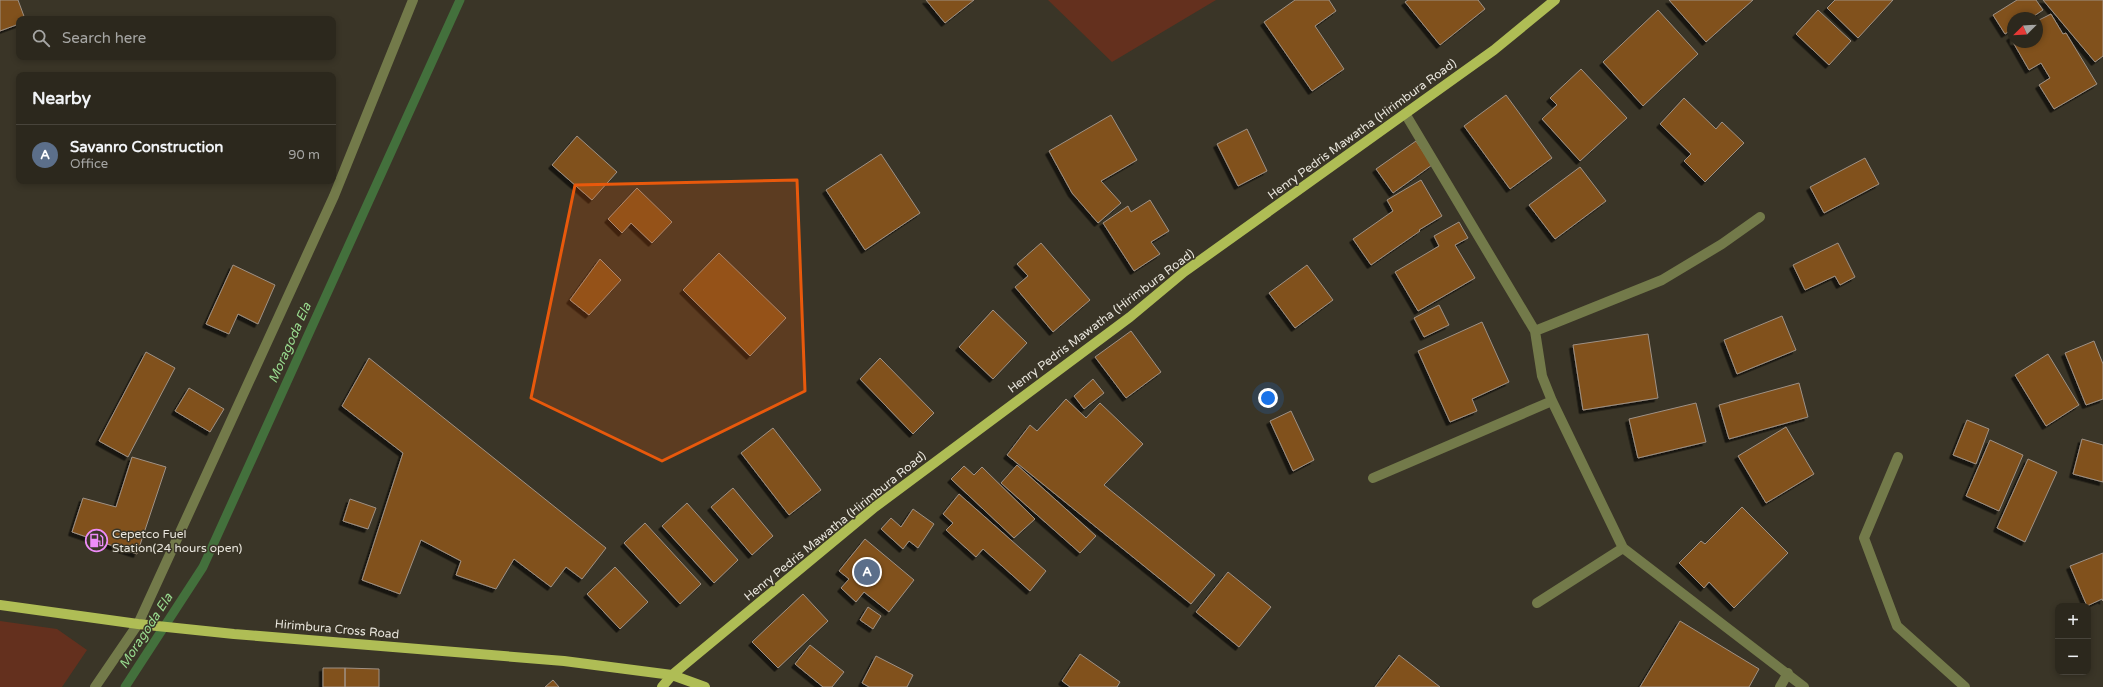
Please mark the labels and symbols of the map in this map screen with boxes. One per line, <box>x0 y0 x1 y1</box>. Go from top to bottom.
north arrow <box>2007 12 2043 48</box>
street label: Henry Pedris Mawatha (Hirimbura Road) <box>1265 56 1459 202</box>
street label: Henry Pedris Mawatha (Hirimbura Road) <box>1005 246 1197 396</box>
water label: Moragoda Ela <box>265 300 315 386</box>
your location <box>1258 388 1278 408</box>
street label: Henry Pedris Mawatha (Hirimbura Road) <box>741 448 929 604</box>
place label: Cepetco Fuel Station(24 hours open) <box>112 527 243 555</box>
fuel station icon: Cepetco Fuel Station(24 hours open) <box>84 528 110 554</box>
pin: A <box>854 557 880 587</box>
water label: Moragoda Ela <box>116 590 177 672</box>
street label: Hirimbura Cross Road <box>274 617 400 641</box>

